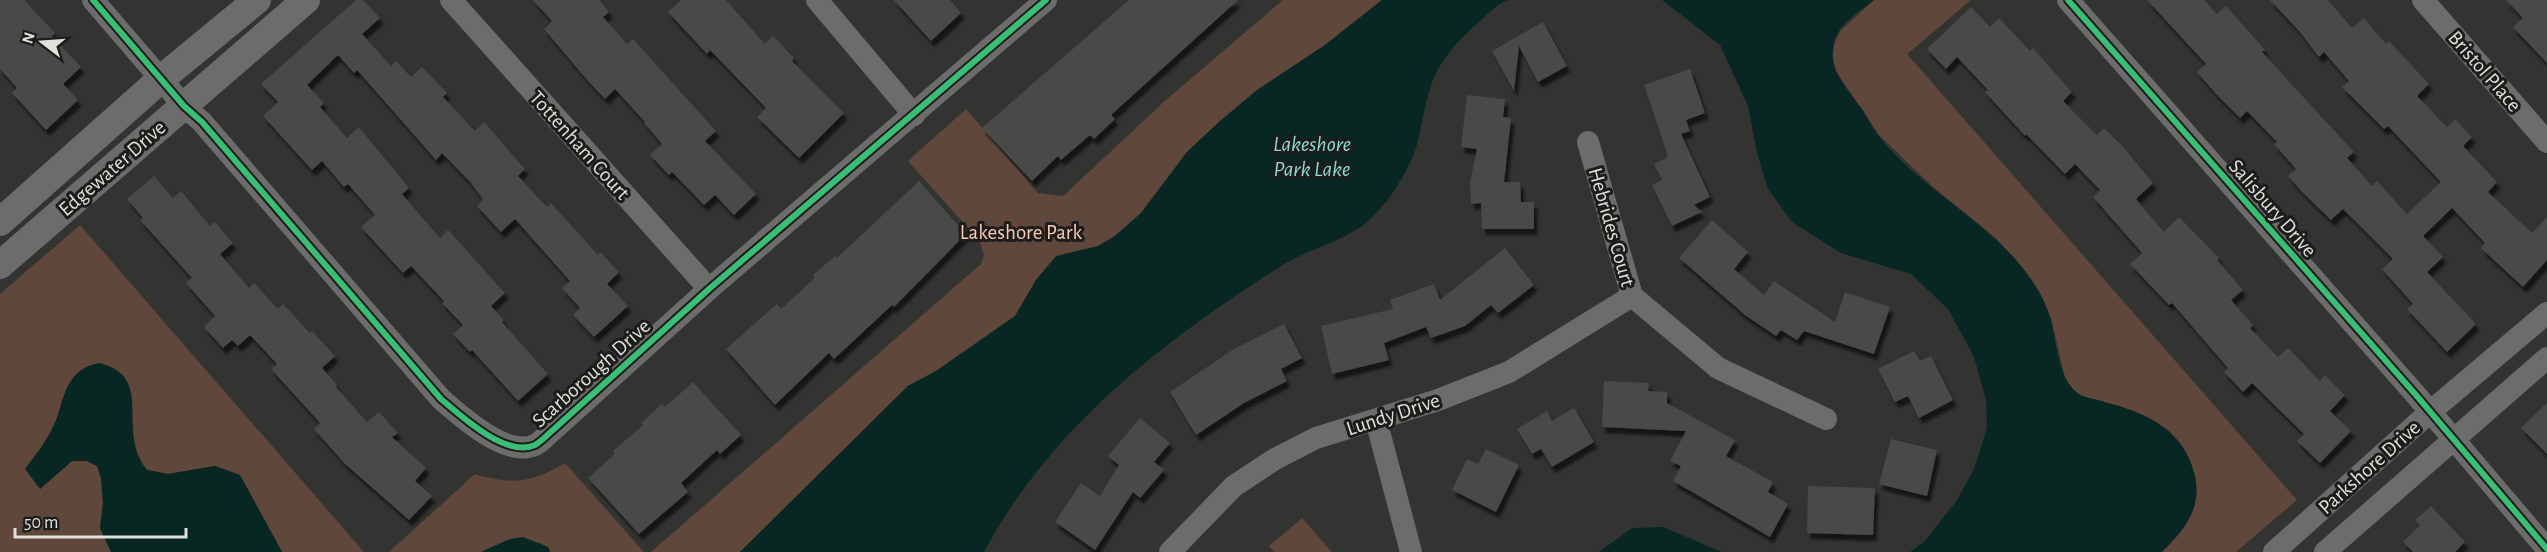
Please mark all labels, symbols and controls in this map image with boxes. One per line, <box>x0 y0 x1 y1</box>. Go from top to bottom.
north arrow <box>12 12 72 72</box>
street label: Bristol Place <box>2444 27 2525 116</box>
text: N <box>19 30 38 46</box>
street label: Tottenham Court <box>526 87 634 204</box>
street label: Edgewater Drive <box>55 117 170 220</box>
water label: Lakeshore Park Lake <box>1273 133 1351 180</box>
street label: Salisbury Drive <box>2225 156 2320 261</box>
street label: Hebrides Court <box>1585 165 1639 289</box>
park label: Lakeshore Park <box>960 222 1083 243</box>
street label: Scarborough Drive <box>528 315 654 432</box>
street label: Lundy Drive <box>1344 389 1443 439</box>
street label: Parkshore Drive <box>2315 417 2424 518</box>
scale bar <box>15 501 186 539</box>
text: 50 m <box>24 514 58 532</box>

